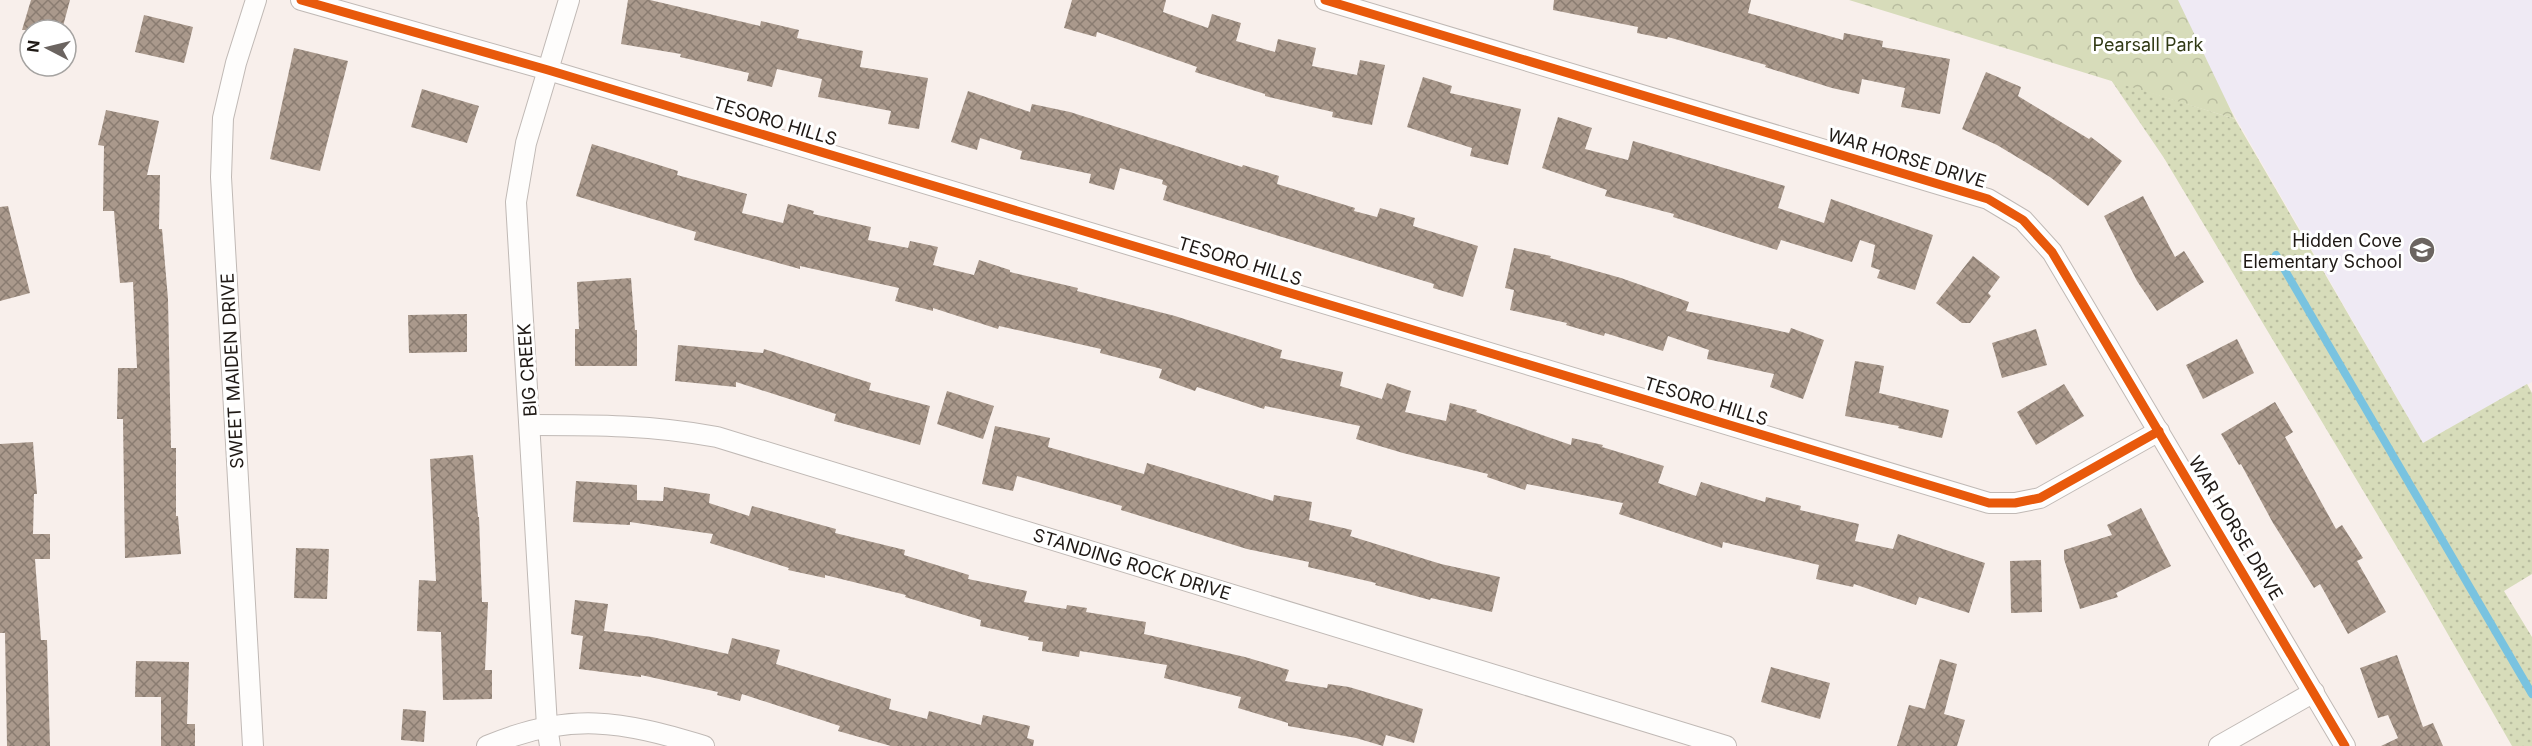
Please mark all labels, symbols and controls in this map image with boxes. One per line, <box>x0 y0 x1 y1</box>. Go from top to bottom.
north arrow <box>18 18 78 78</box>
park label: Pearsall Park <box>2093 34 2204 55</box>
text: N <box>22 39 44 53</box>
street label: TESORO HILLS <box>711 92 839 150</box>
street label: WAR HORSE DRIVE <box>1825 124 1989 192</box>
place label: Hidden Cove Elementary School <box>2243 230 2402 272</box>
street label: TESORO HILLS <box>1176 232 1304 290</box>
school or university icon: Hidden Cove Elementary School <box>2407 235 2437 265</box>
street label: SWEET MAIDEN DRIVE <box>216 272 248 470</box>
street label: BIG CREEK <box>513 323 541 417</box>
street label: TESORO HILLS <box>1642 372 1770 430</box>
street label: WAR HORSE DRIVE <box>2185 452 2287 604</box>
street label: STANDING ROCK DRIVE <box>1031 524 1233 604</box>

